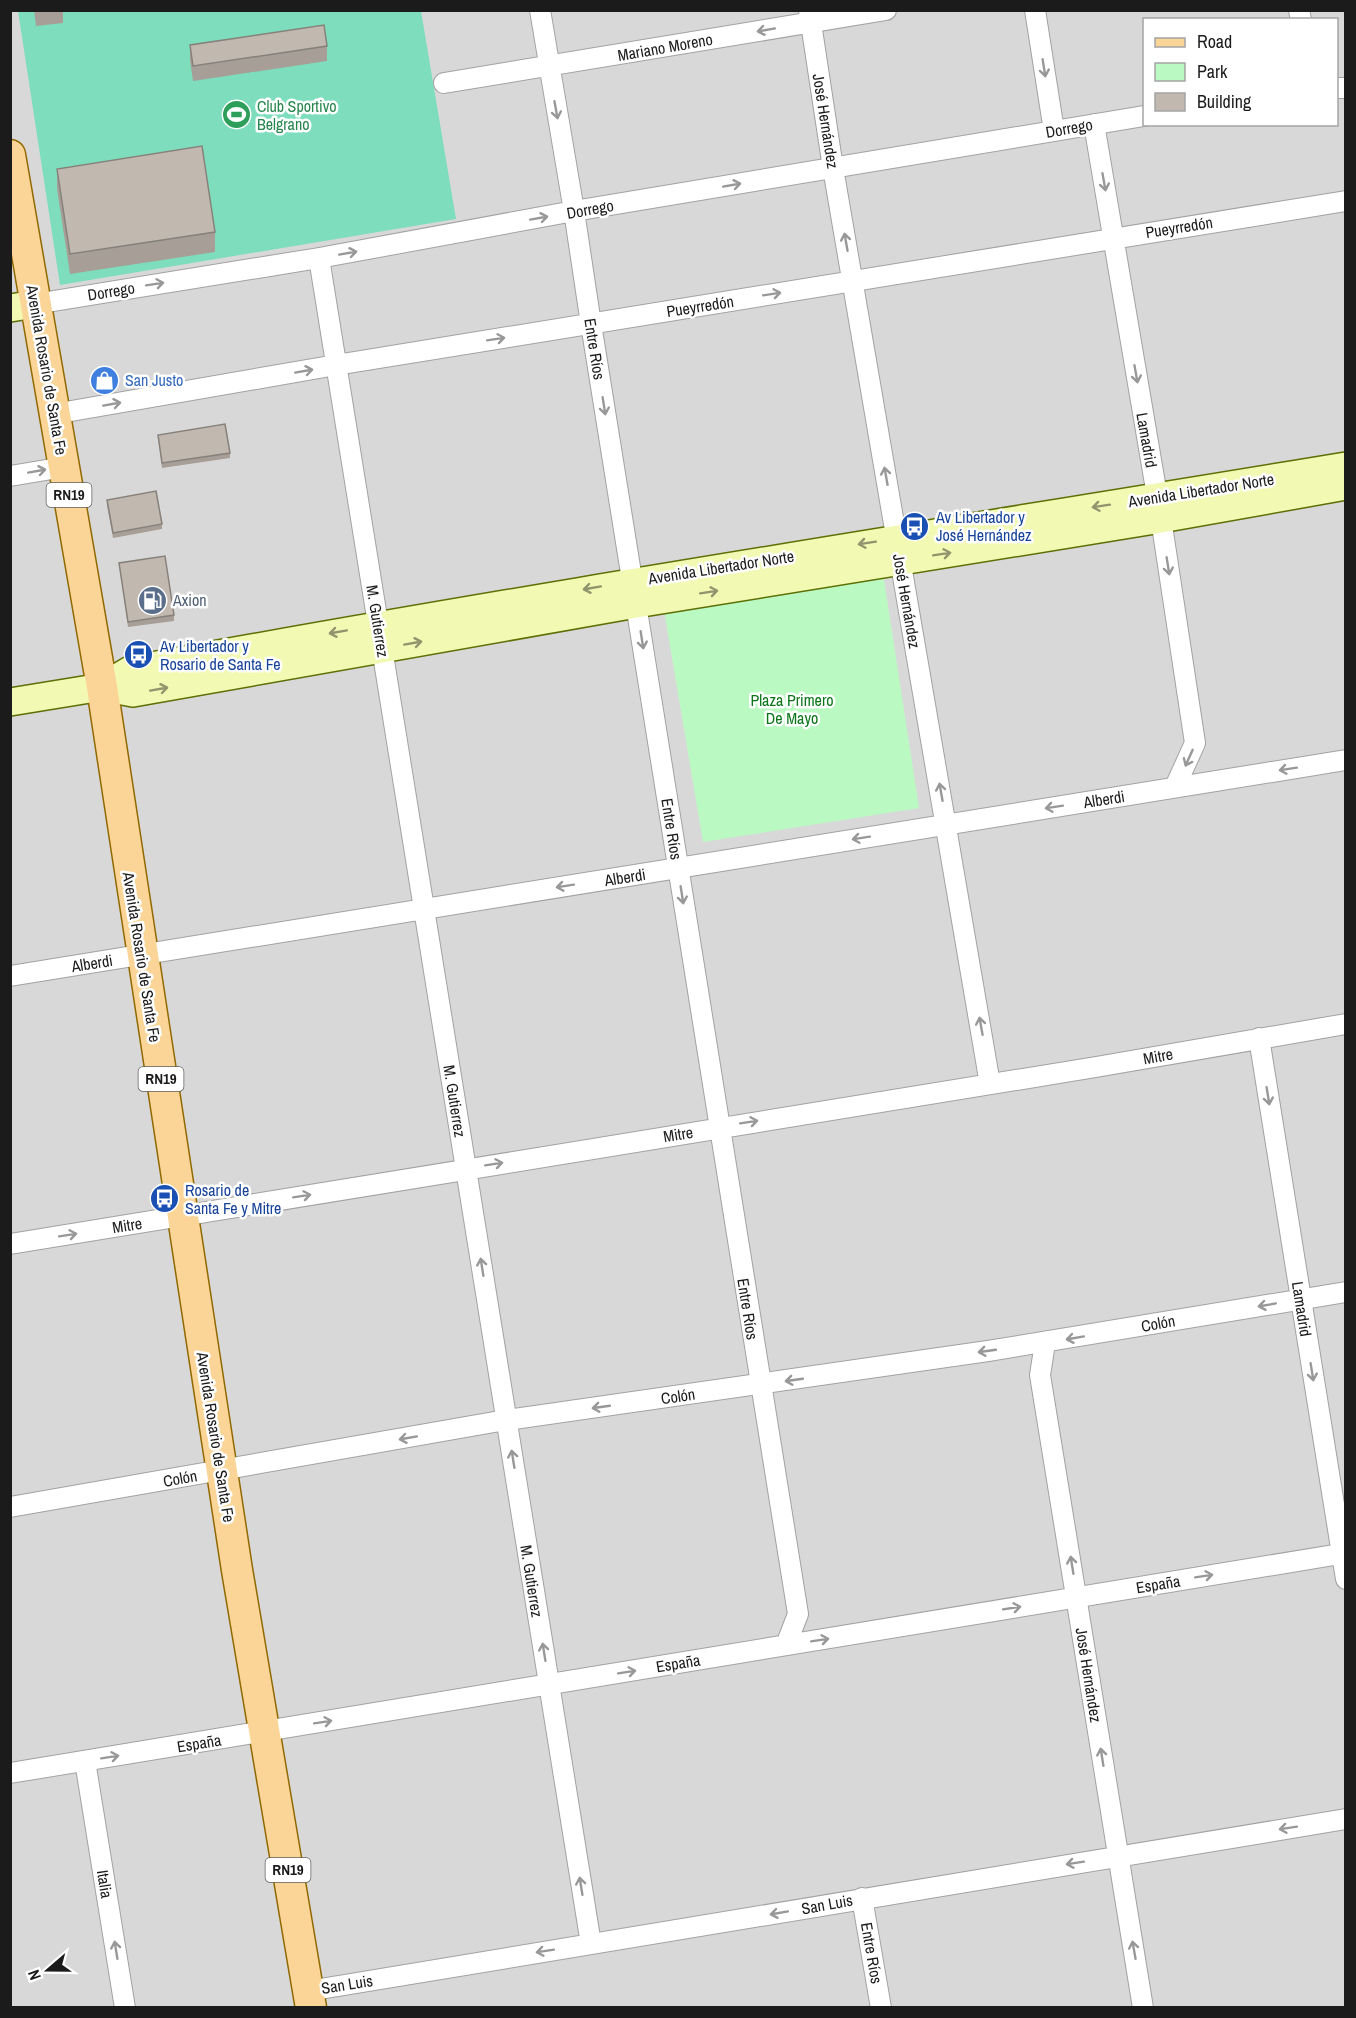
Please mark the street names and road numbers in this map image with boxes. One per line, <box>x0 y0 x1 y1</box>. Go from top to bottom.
street label: Mariano Moreno <box>616 28 714 66</box>
street label: José Hernández <box>808 72 844 170</box>
street label: Dorrego <box>1044 113 1094 143</box>
street label: Dorrego <box>565 194 615 224</box>
street label: Pueyrredón <box>1144 211 1214 243</box>
street label: Dorrego <box>86 276 136 306</box>
street label: Avenida Rosario de Santa Fe <box>21 282 73 457</box>
street label: Pueyrredón <box>665 290 735 322</box>
street label: Entre Ríos <box>579 317 611 381</box>
street label: Lamadrid <box>1131 411 1163 469</box>
street label: Avenida Libertador Norte <box>1126 468 1275 513</box>
road number: RN19 <box>46 483 92 507</box>
street label: Avenida Libertador Norte <box>646 545 795 590</box>
street label: José Hernández <box>888 552 926 650</box>
street label: M. Gutierrez <box>361 583 395 659</box>
street label: Alberdi <box>1081 785 1126 813</box>
street label: Entre Ríos <box>656 797 688 861</box>
street label: Alberdi <box>602 863 647 891</box>
street label: Avenida Rosario de Santa Fe <box>118 869 166 1044</box>
street label: Alberdi <box>69 949 114 977</box>
street label: Mitre <box>1141 1043 1175 1069</box>
street label: M. Gutierrez <box>438 1063 472 1139</box>
road number: RN19 <box>138 1067 184 1091</box>
street label: Mitre <box>662 1121 694 1147</box>
street label: Mitre <box>111 1212 143 1238</box>
street label: Entre Ríos <box>732 1277 764 1341</box>
street label: Lamadrid <box>1287 1280 1317 1338</box>
street label: Colón <box>1139 1309 1177 1337</box>
street label: Avenida Rosario de Santa Fe <box>192 1349 240 1524</box>
street label: Colón <box>659 1383 697 1409</box>
street label: Colón <box>161 1464 199 1492</box>
street label: M. Gutierrez <box>515 1543 549 1619</box>
street label: España <box>1134 1570 1182 1598</box>
street label: José Hernández <box>1071 1626 1107 1724</box>
street label: España <box>654 1649 702 1677</box>
street label: España <box>175 1729 223 1757</box>
road number: RN19 <box>266 1858 310 1882</box>
street label: Italia <box>92 1868 118 1900</box>
street label: San Luis <box>800 1889 854 1919</box>
street label: Entre Ríos <box>856 1921 888 1985</box>
street label: San Luis <box>320 1969 374 1999</box>

